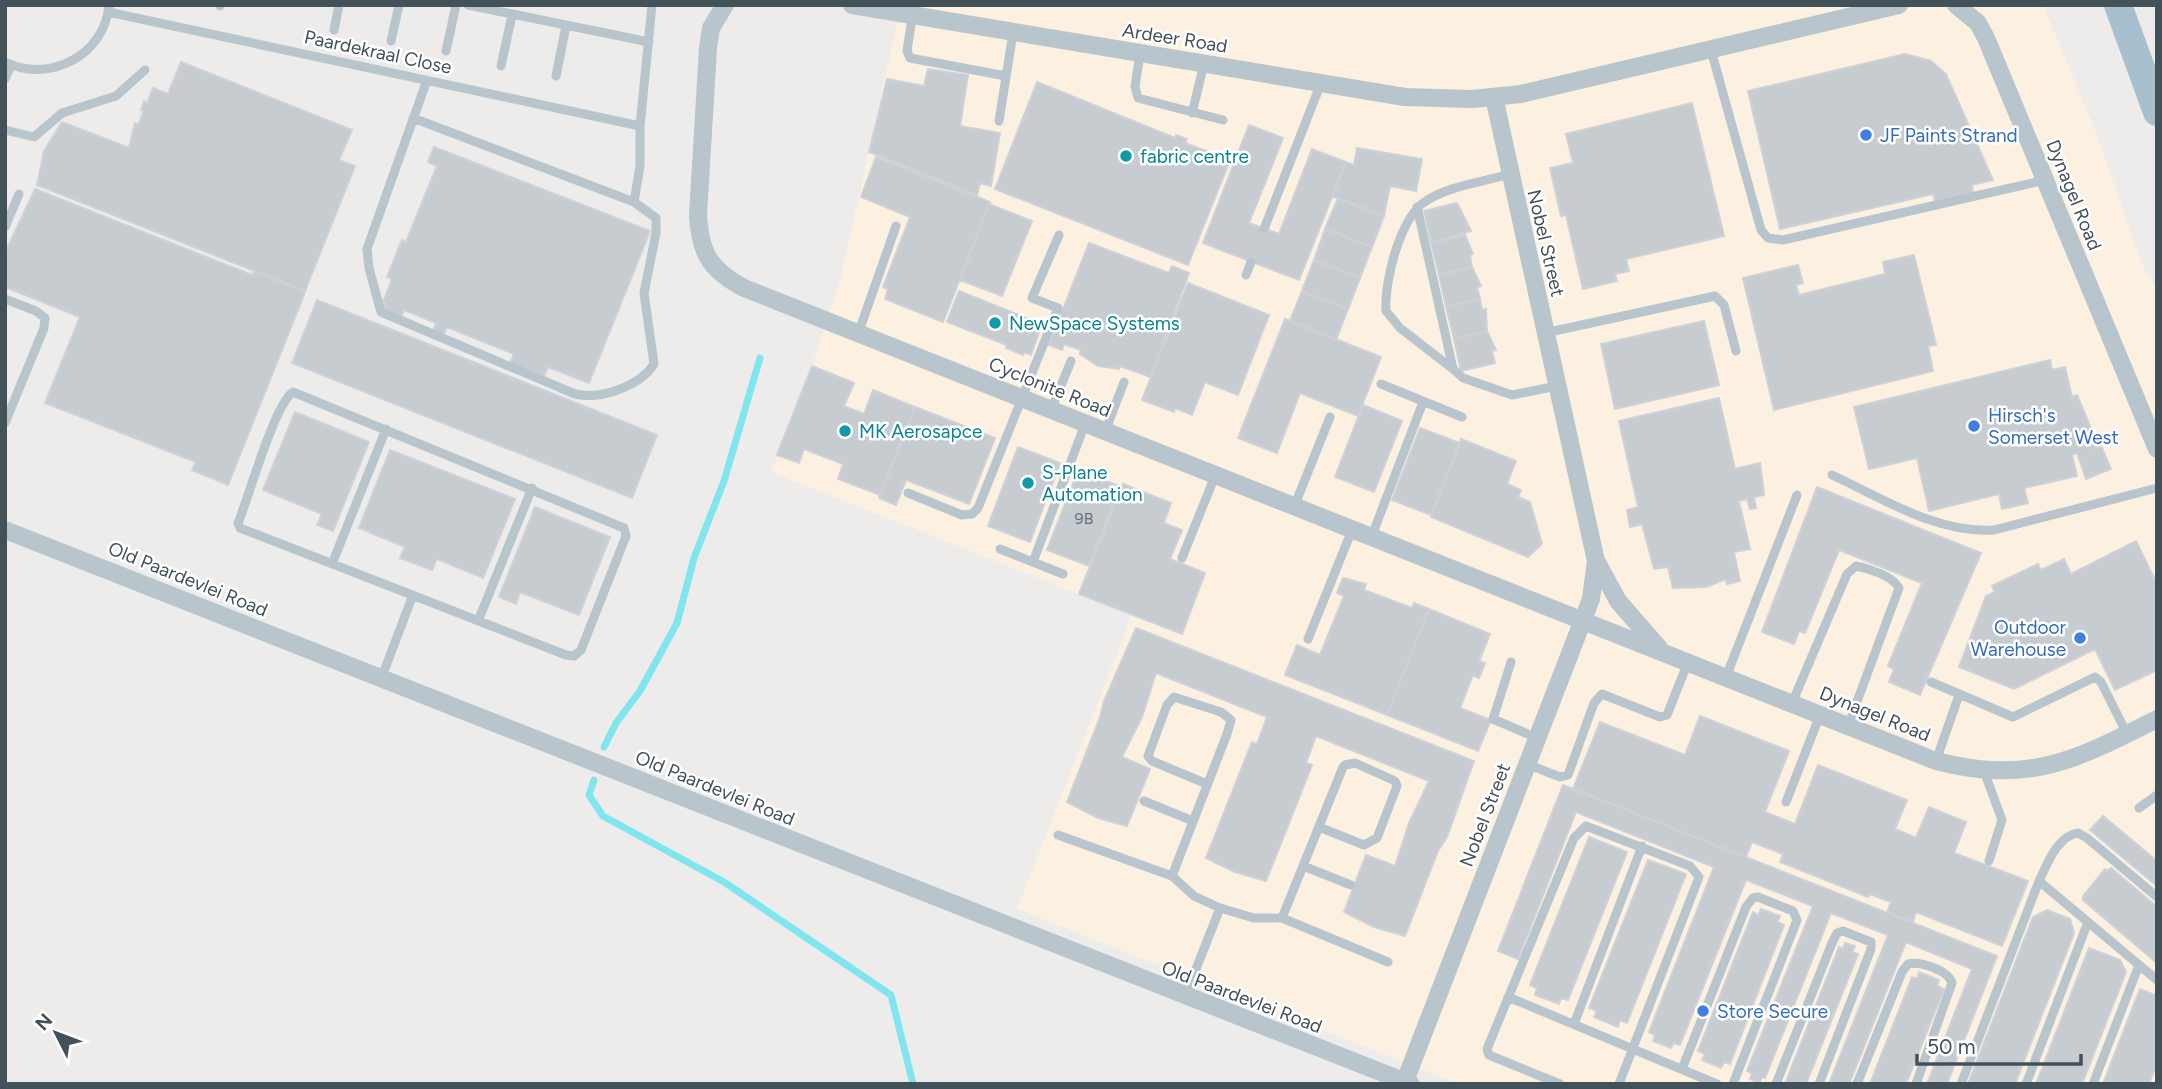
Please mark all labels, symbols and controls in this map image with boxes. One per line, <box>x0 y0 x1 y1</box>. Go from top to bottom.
street label: Ardeer Road <box>1121 18 1229 58</box>
street label: Paardekraal Close <box>302 25 454 79</box>
place label: JF Paints Strand <box>1880 124 2018 147</box>
marker: JF Paints Strand <box>1858 127 1874 143</box>
street label: Dynagel Road <box>2041 136 2107 254</box>
place label: fabric centre <box>1140 145 1249 168</box>
marker: fabric centre <box>1118 148 1134 164</box>
street label: Nobel Street <box>1522 187 1570 299</box>
place label: NewSpace Systems <box>1009 312 1180 335</box>
marker: NewSpace Systems <box>987 315 1003 331</box>
street label: Cyclonite Road <box>985 352 1115 422</box>
place label: Hirsch's Somerset West <box>1988 404 2119 449</box>
marker: Hirsch's Somerset West <box>1966 418 1982 434</box>
place label: MK Aerosapce <box>859 420 982 443</box>
marker: MK Aerosapce <box>837 423 853 439</box>
place label: S-Plane Automation <box>1042 461 1143 506</box>
marker: S-Plane Automation <box>1020 475 1036 491</box>
house number: 9B <box>1075 509 1094 528</box>
street label: Old Paardevlei Road <box>105 537 271 621</box>
place label: Outdoor Warehouse <box>1971 616 2067 661</box>
marker: Outdoor Warehouse <box>2072 630 2088 646</box>
street label: Dynagel Road <box>1816 681 1934 747</box>
street label: Old Paardevlei Road <box>632 746 798 830</box>
street label: Nobel Street <box>1455 760 1515 870</box>
street label: Old Paardevlei Road <box>1159 956 1325 1038</box>
north arrow <box>21 998 91 1068</box>
place label: Store Secure <box>1717 1000 1828 1023</box>
marker: Store Secure <box>1695 1003 1711 1019</box>
text: N <box>30 1009 57 1035</box>
scale bar <box>1917 1023 2082 1066</box>
text: 50 m <box>1927 1034 1976 1059</box>

